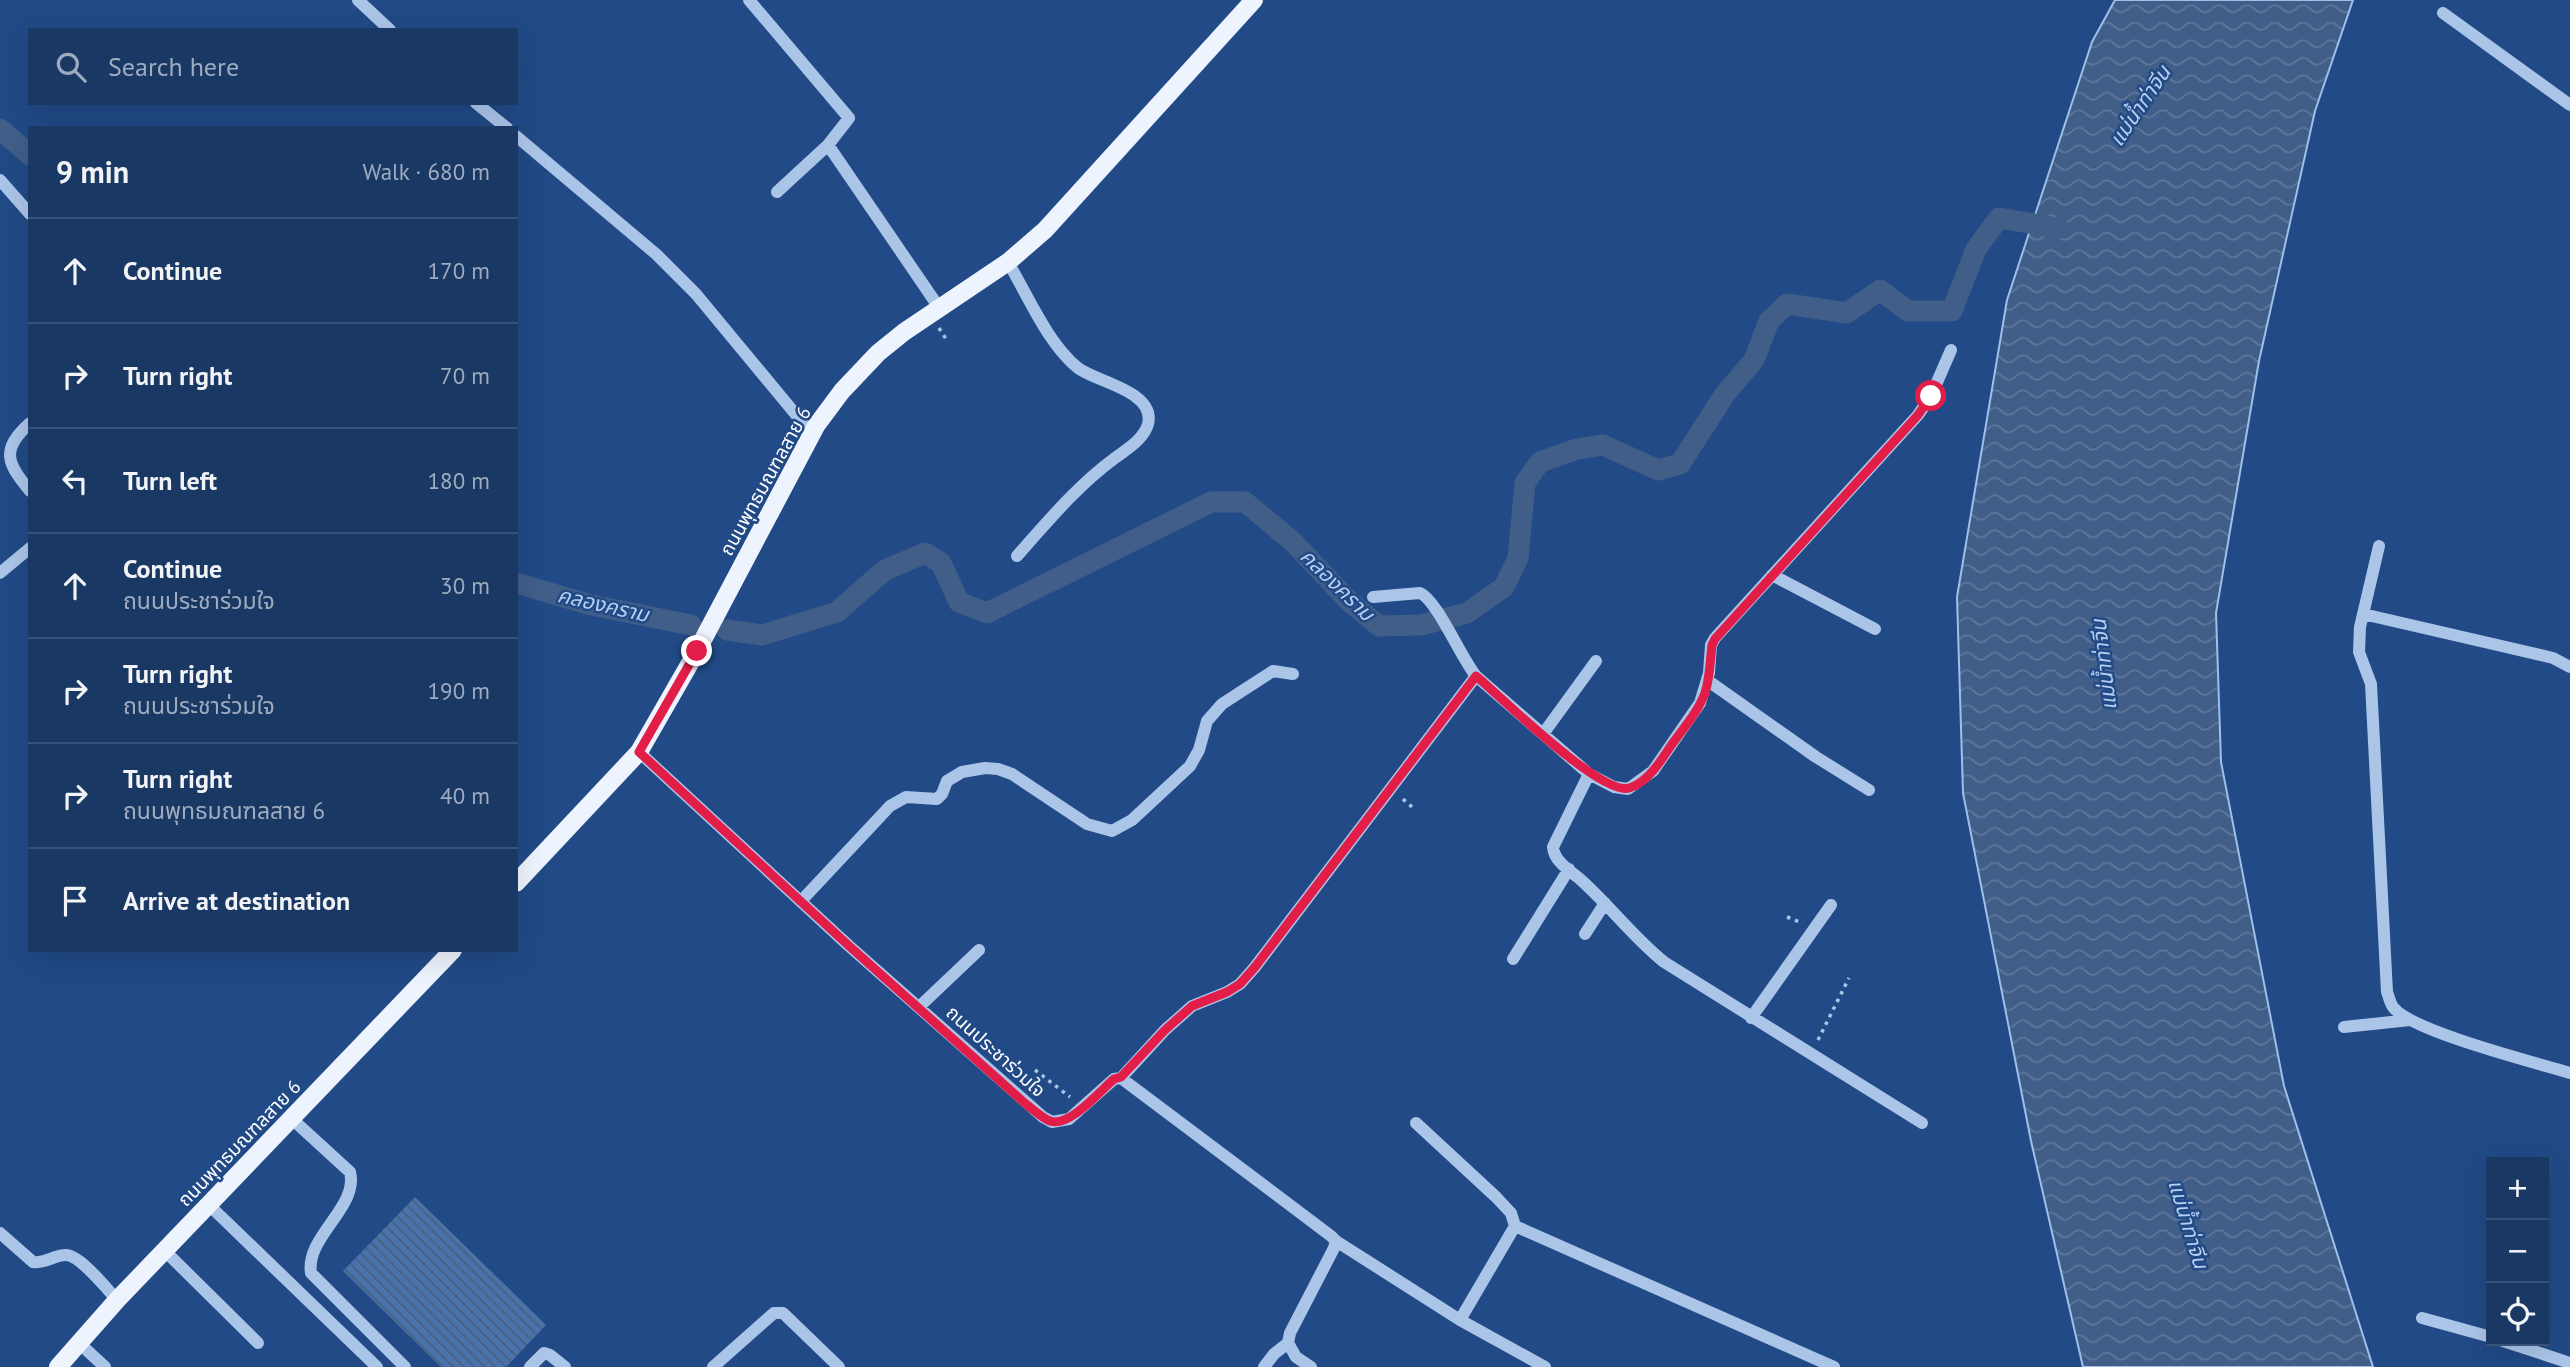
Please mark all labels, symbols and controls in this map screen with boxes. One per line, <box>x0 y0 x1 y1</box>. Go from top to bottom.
search box <box>28 28 518 105</box>
icon: search <box>52 48 90 86</box>
text: Search here <box>108 50 239 83</box>
water label: แม่น้ำท่าจีน <box>2102 59 2177 151</box>
text: 9 min <box>56 152 129 191</box>
text: Walk · 680 m <box>363 157 490 186</box>
icon: ahead <box>56 252 94 290</box>
text: Continue <box>123 254 222 287</box>
text: 170 m <box>428 256 490 285</box>
icon: right <box>56 357 94 395</box>
text: Turn right <box>123 359 232 392</box>
text: 70 m <box>440 361 490 390</box>
route start <box>1915 380 1946 411</box>
street label: ถนนพุทธมณฑลสาย 6 <box>714 402 816 560</box>
icon: left <box>56 462 94 500</box>
text: Turn left <box>123 464 217 497</box>
text: 180 m <box>428 466 490 495</box>
water label: คลองคราม <box>1295 543 1382 628</box>
text: Continue <box>123 552 222 585</box>
icon: ahead <box>56 567 94 605</box>
text: 30 m <box>440 571 490 600</box>
water label: คลองคราม <box>555 581 653 629</box>
text: ถนนประชาร่วมใจ <box>123 586 275 615</box>
water label: แม่น้ำท่าจีน <box>2083 617 2122 712</box>
route end <box>681 635 712 666</box>
text: Turn right <box>123 657 232 690</box>
icon: right <box>56 672 94 710</box>
text: 190 m <box>428 676 490 705</box>
text: ถนนประชาร่วมใจ <box>123 691 275 720</box>
text: Turn right <box>123 762 232 795</box>
icon: right <box>56 777 94 815</box>
text: 40 m <box>440 781 490 810</box>
text: ถนนพุทธมณฑลสาย 6 <box>123 796 325 825</box>
icon: arrive <box>56 882 94 920</box>
text: Arrive at destination <box>123 884 350 917</box>
street label: ถนนประชาร่วมใจ <box>941 1000 1051 1102</box>
street label: ถนนพุทธมณฑลสาย 6 <box>172 1075 306 1211</box>
map controls <box>2486 1157 2549 1346</box>
button: + <box>2486 1157 2549 1220</box>
water label: แม่น้ำท่าจีน <box>2162 1176 2216 1273</box>
button: − <box>2486 1220 2549 1283</box>
button: locate <box>2486 1283 2549 1346</box>

